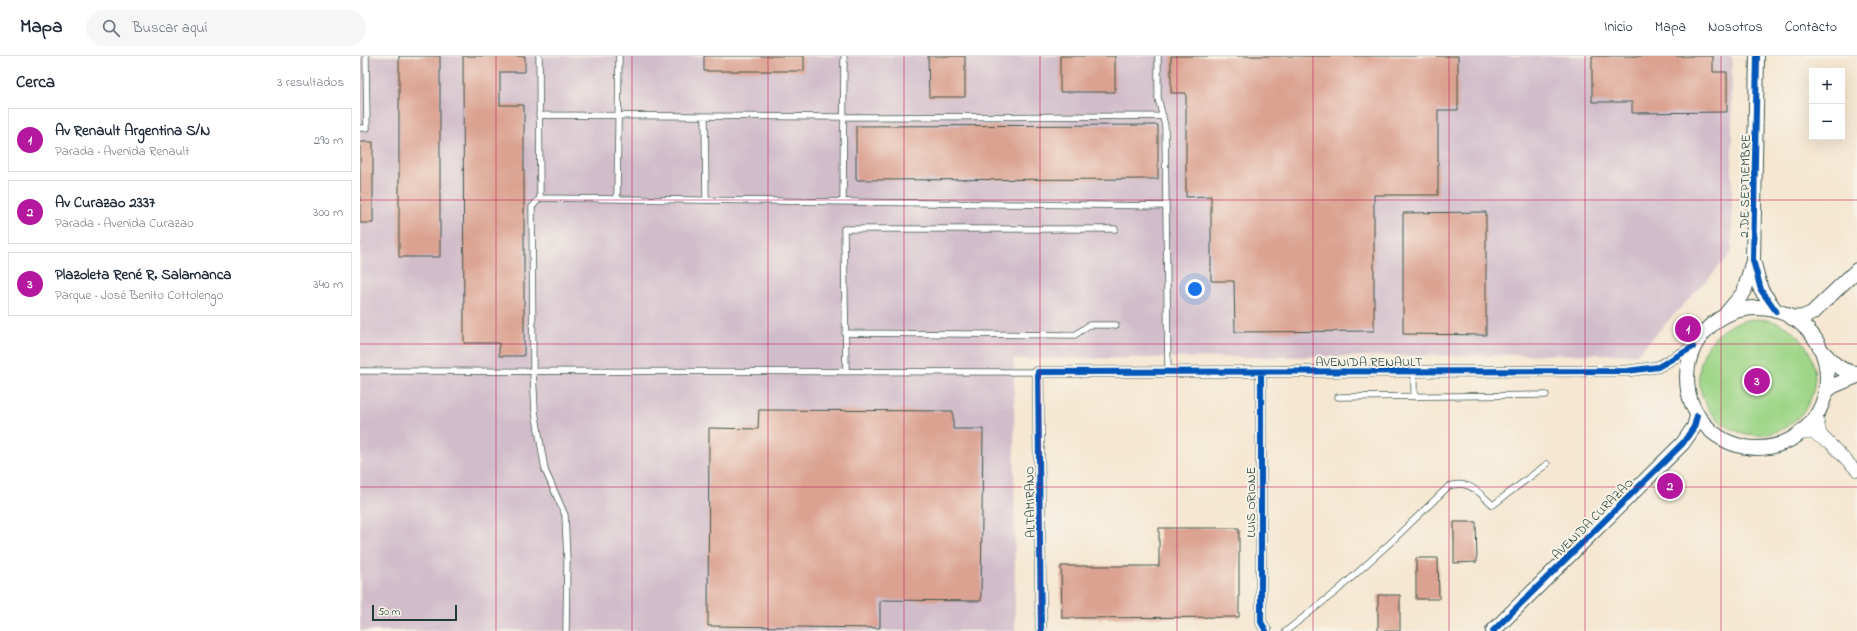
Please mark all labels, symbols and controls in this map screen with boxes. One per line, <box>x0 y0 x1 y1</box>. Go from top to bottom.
search box <box>86 10 366 46</box>
text: Mapa <box>20 14 62 41</box>
icon: search <box>100 17 122 39</box>
text: Buscar aquí <box>132 17 207 39</box>
text: Inicio <box>1604 17 1633 38</box>
text: Mapa <box>1655 17 1686 38</box>
text: Nosotros <box>1708 17 1763 38</box>
text: Contacto <box>1785 17 1837 38</box>
map controls <box>1809 68 1845 140</box>
button: + <box>1809 68 1845 104</box>
text: Cerca <box>16 70 55 95</box>
text: 3 resultados <box>277 73 344 92</box>
button: − <box>1809 104 1845 140</box>
text: Av Renault Argentina S/N <box>55 120 210 142</box>
text: 1 <box>28 131 32 150</box>
text: 290 m <box>314 131 343 150</box>
street label: 2 DE SEPTIEMBRE <box>1735 134 1756 238</box>
text: Parada · Avenida Renault <box>55 142 189 161</box>
text: Av Curazao 2337 <box>55 192 155 214</box>
text: 2 <box>27 203 33 222</box>
text: 300 m <box>313 203 343 222</box>
text: Parada · Avenida Curazao <box>55 214 194 233</box>
text: Plazoleta René R. Salamanca <box>55 264 231 286</box>
text: 3 <box>27 275 33 294</box>
text: 340 m <box>313 275 343 294</box>
your location <box>1185 279 1205 299</box>
text: Parque · José Benito Cottolengo <box>55 286 223 305</box>
pin: 1 <box>1675 314 1701 344</box>
street label: AVENIDA RENAULT <box>1316 353 1423 372</box>
pin: 3 <box>1744 366 1770 396</box>
street label: ALTAMIRANO <box>1020 466 1041 538</box>
street label: LUIS ORIONE <box>1242 466 1261 537</box>
pin: 2 <box>1657 471 1683 501</box>
street label: AVENIDA CURAZAO <box>1548 474 1638 564</box>
scale bar <box>372 603 457 622</box>
text: 50 m <box>378 604 400 620</box>

